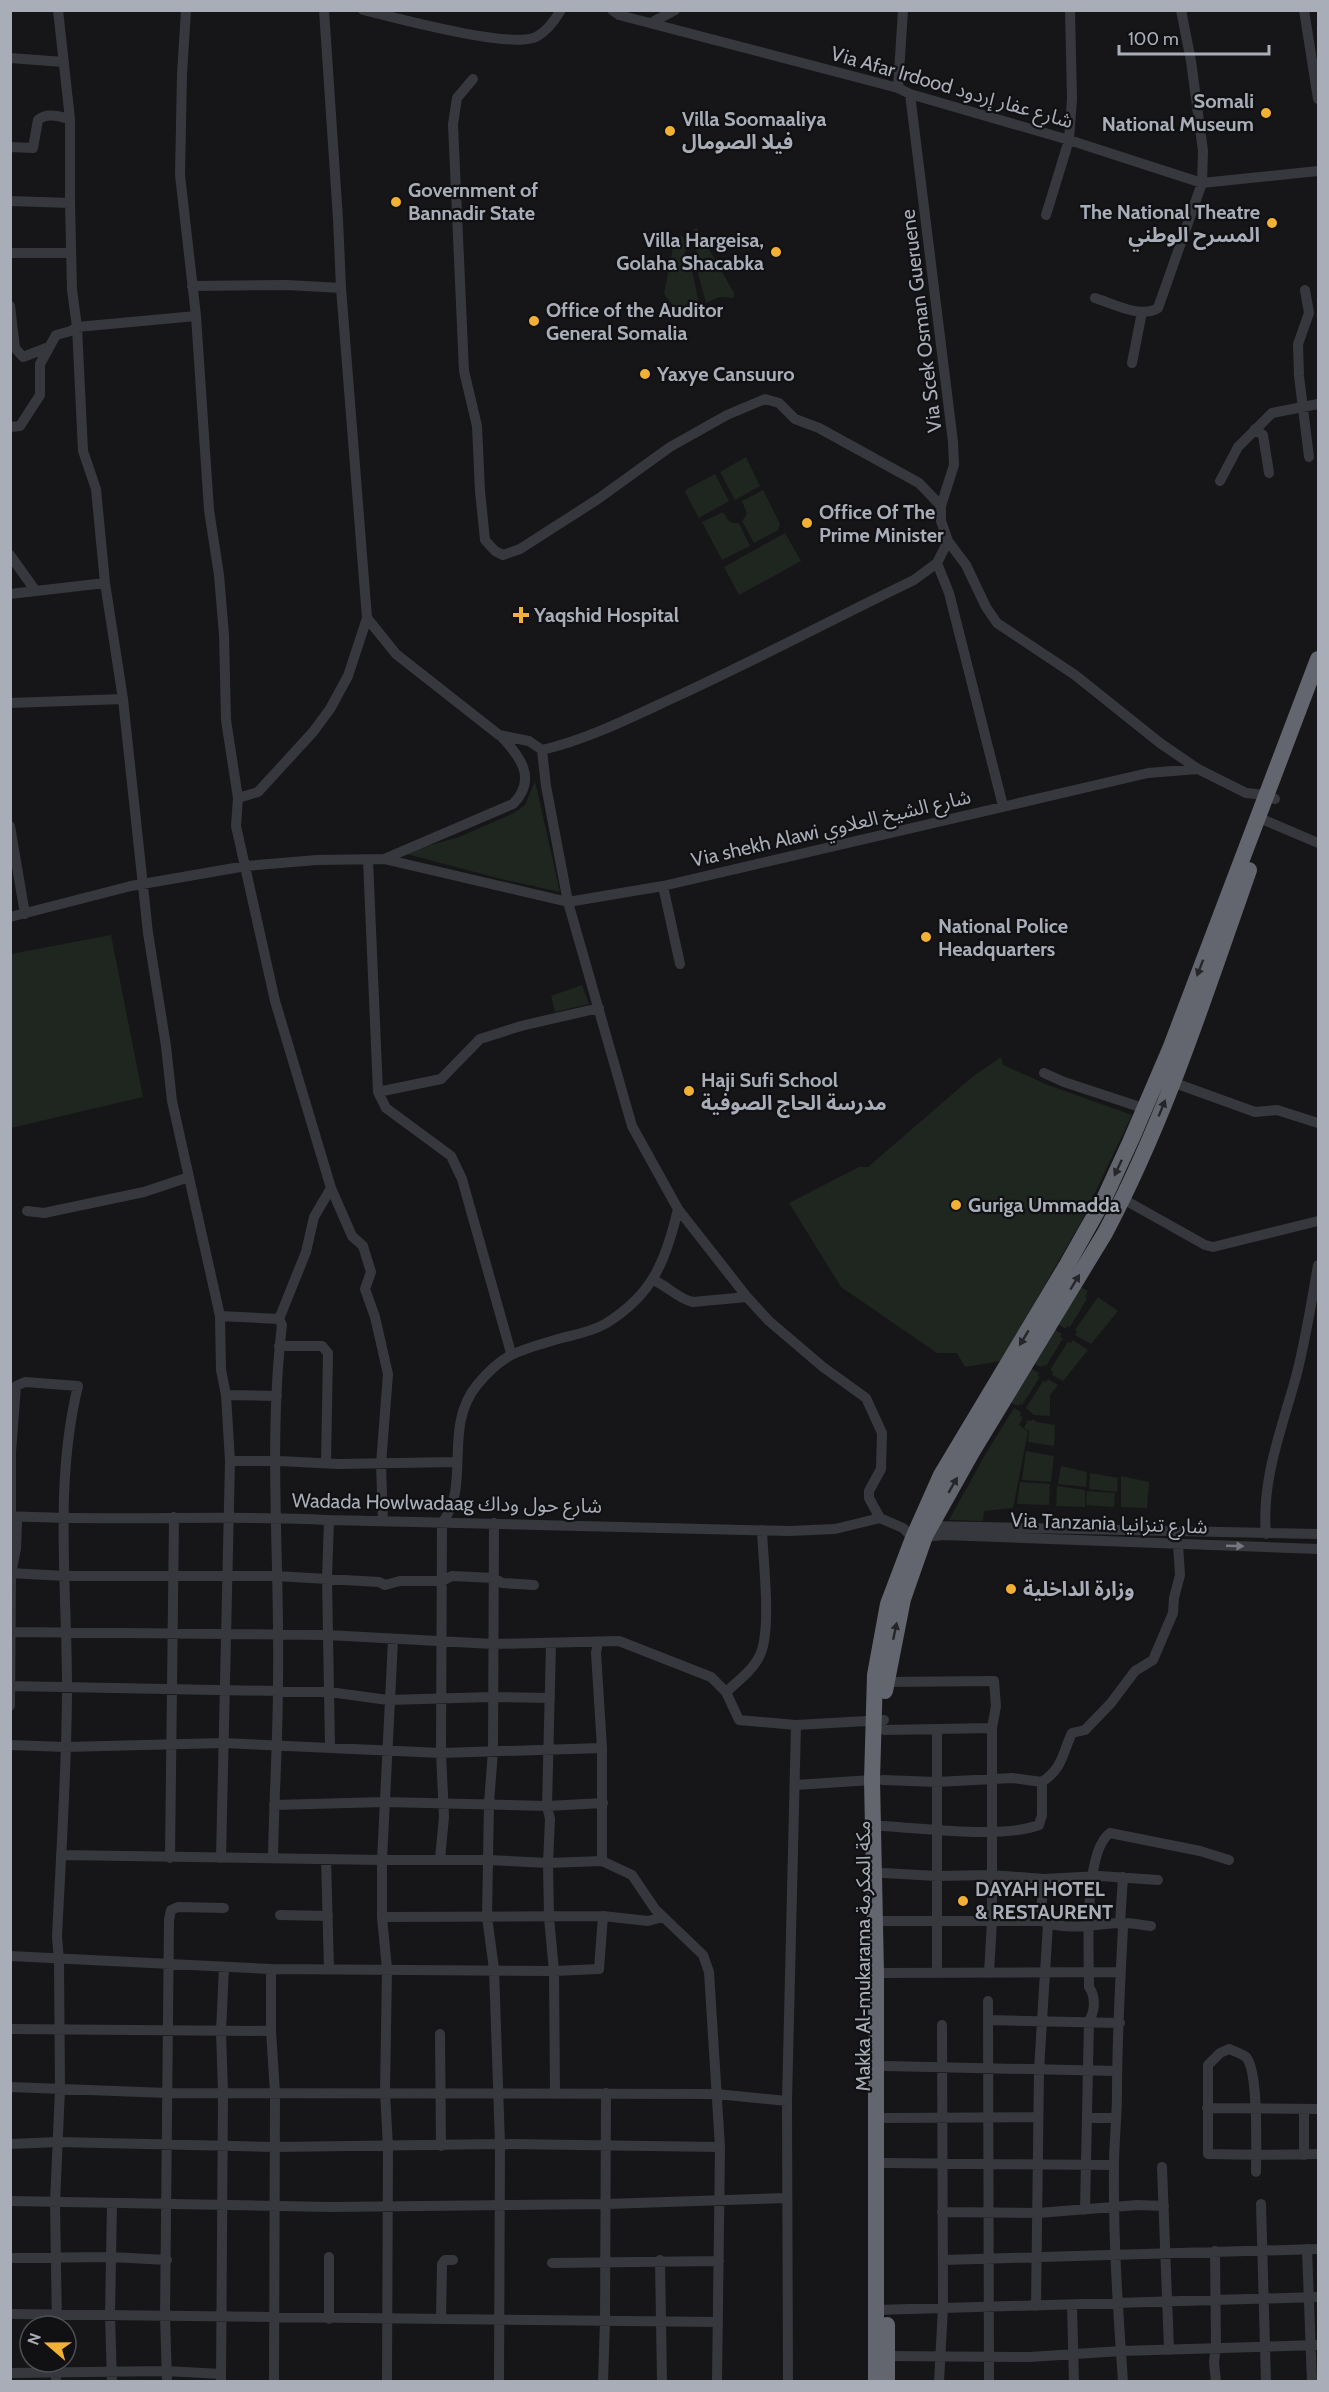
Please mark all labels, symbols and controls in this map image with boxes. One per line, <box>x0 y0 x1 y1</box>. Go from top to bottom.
scale bar <box>1119 18 1269 56</box>
text: 100 m <box>1128 28 1179 50</box>
street label: Via Afar Irdood شارع عفار إردود <box>827 41 1076 136</box>
place label: Somali National Museum <box>1102 89 1254 136</box>
marker: Somali National Museum <box>1259 106 1273 120</box>
place label: Villa Soomaaliya فيلا الصومال <box>682 107 826 154</box>
marker: Villa Soomaaliya فيلا الصومال <box>663 124 677 138</box>
place label: Government of Bannadir State <box>408 178 538 225</box>
marker: Government of Bannadir State <box>389 195 403 209</box>
place label: The National Theatre المسرح الوطني <box>1080 200 1260 252</box>
street label: Via Scek Osman Gueruene <box>895 208 947 434</box>
marker: The National Theatre المسرح الوطني <box>1265 216 1279 230</box>
place label: Villa Hargeisa, Golaha Shacabka <box>616 228 764 275</box>
marker: Villa Hargeisa, Golaha Shacabka <box>769 245 783 259</box>
place label: Office of the Auditor General Somalia <box>546 298 724 345</box>
marker: Office of the Auditor General Somalia <box>527 314 541 328</box>
place label: Yaxye Cansuuro <box>656 362 795 386</box>
marker: Yaxye Cansuuro <box>638 367 652 381</box>
place label: Office Of The Prime Minister <box>819 500 944 547</box>
marker: Office Of The Prime Minister <box>800 516 814 530</box>
place label: Yaqshid Hospital <box>533 603 679 627</box>
marker: Yaqshid Hospital <box>512 606 530 624</box>
street label: Via shekh Alawi شارع الشيخ العلاوي <box>689 784 974 875</box>
place label: National Police Headquarters <box>938 914 1068 961</box>
marker: National Police Headquarters <box>919 930 933 944</box>
one-way arrow <box>1195 959 1205 977</box>
place label: Haji Sufi School مدرسة الحاج الصوفية <box>701 1068 887 1118</box>
marker: Haji Sufi School مدرسة الحاج الصوفية <box>682 1084 696 1098</box>
one-way arrow <box>1157 1098 1167 1116</box>
one-way arrow <box>1113 1159 1123 1177</box>
place label: Guriga Ummadda <box>968 1193 1120 1217</box>
marker: Guriga Ummadda <box>949 1198 963 1212</box>
one-way arrow <box>1070 1274 1081 1290</box>
one-way arrow <box>1018 1330 1029 1346</box>
one-way arrow <box>948 1476 958 1493</box>
street label: Wadada Howlwadaag شارع حول وداك <box>292 1488 602 1521</box>
street label: Via Tanzania شارع تنزانيا <box>1010 1508 1208 1541</box>
one-way arrow <box>1225 1541 1244 1550</box>
place label: وزارة الداخلية <box>1023 1577 1134 1601</box>
marker: وزارة الداخلية <box>1004 1582 1018 1596</box>
one-way arrow <box>891 1622 901 1640</box>
street label: Makka Al-mukarama مكة المكرمة <box>851 1821 875 2091</box>
place label: DAYAH HOTEL & RESTAURENT <box>975 1877 1113 1924</box>
marker: DAYAH HOTEL & RESTAURENT <box>956 1894 970 1908</box>
north arrow <box>18 2314 78 2374</box>
text: N <box>24 2330 45 2348</box>

